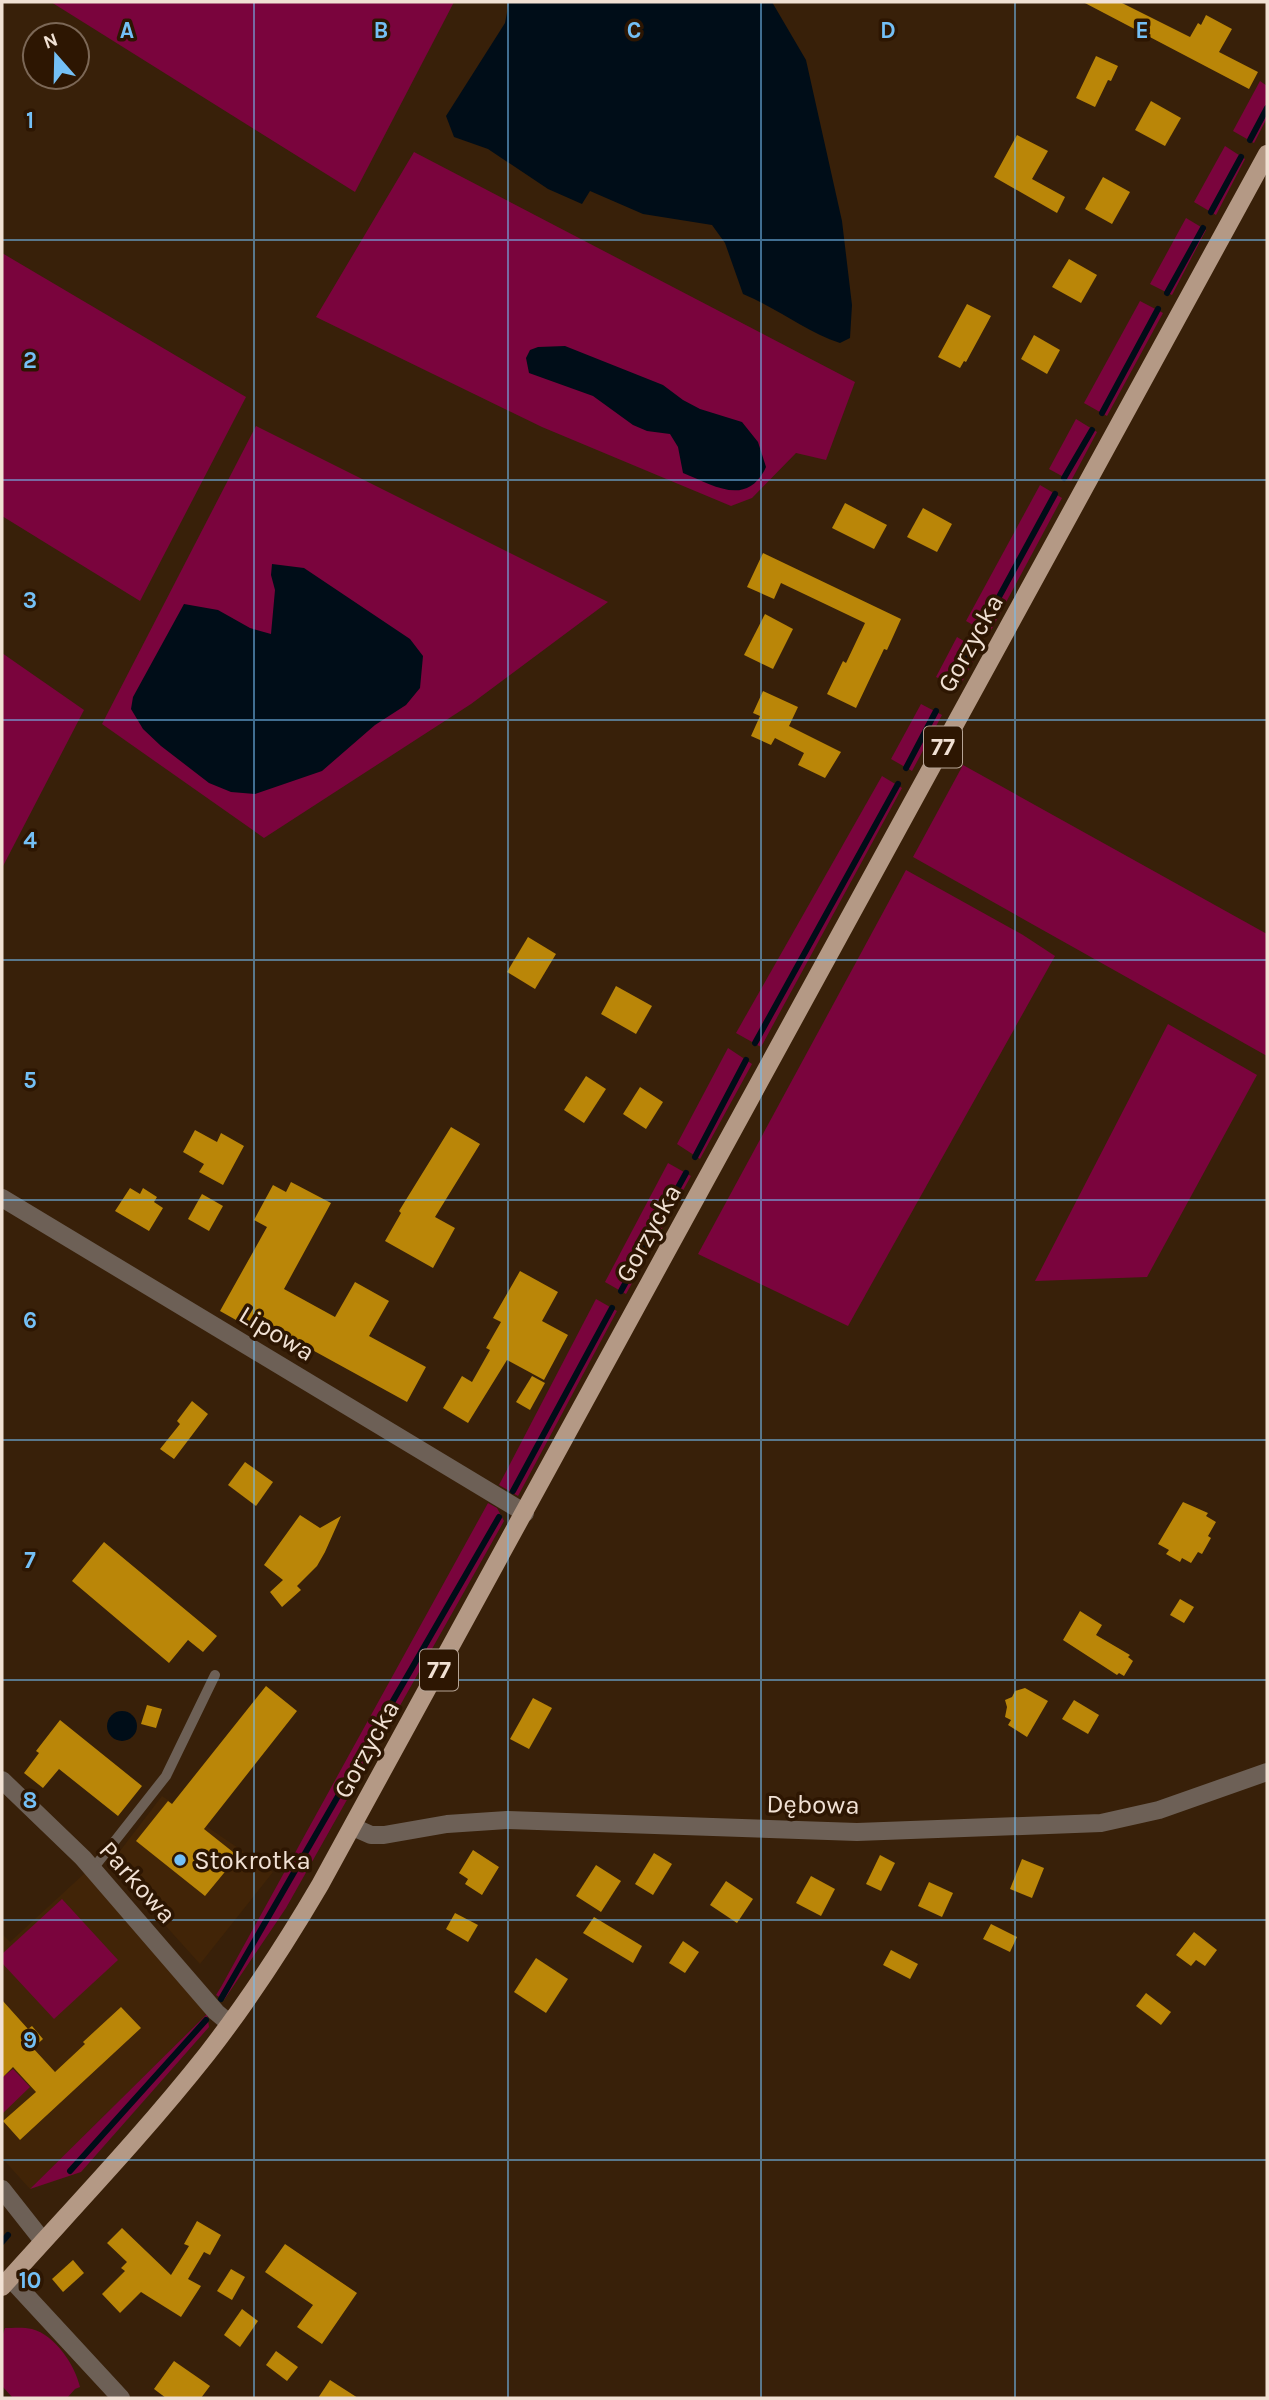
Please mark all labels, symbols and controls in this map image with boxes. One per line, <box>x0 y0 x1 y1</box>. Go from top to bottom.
text: A <box>120 17 134 44</box>
text: B <box>374 17 388 44</box>
text: C <box>627 17 641 44</box>
text: D <box>880 17 896 44</box>
text: E <box>1135 17 1149 44</box>
north arrow <box>21 21 91 91</box>
text: N <box>40 28 61 54</box>
text: 1 <box>26 107 34 134</box>
text: 2 <box>23 347 37 374</box>
text: 3 <box>23 587 37 614</box>
street label: Gorzycka <box>931 589 1010 698</box>
road number: 77 <box>924 726 962 768</box>
text: 4 <box>23 827 37 854</box>
text: 5 <box>23 1067 37 1094</box>
street label: Gorzycka <box>609 1179 688 1288</box>
street label: Lipowa <box>233 1299 320 1368</box>
text: 6 <box>23 1307 37 1334</box>
text: 7 <box>24 1547 36 1574</box>
road number: 77 <box>420 1650 458 1690</box>
street label: Gorzycka <box>327 1695 406 1804</box>
text: 8 <box>23 1787 37 1814</box>
street label: Dębowa <box>766 1788 860 1821</box>
street label: Parkowa <box>93 1835 183 1930</box>
place label: Stokrotka <box>194 1845 311 1876</box>
marker: Stokrotka <box>172 1852 188 1868</box>
text: 9 <box>23 2027 37 2054</box>
text: 10 <box>19 2267 41 2294</box>

